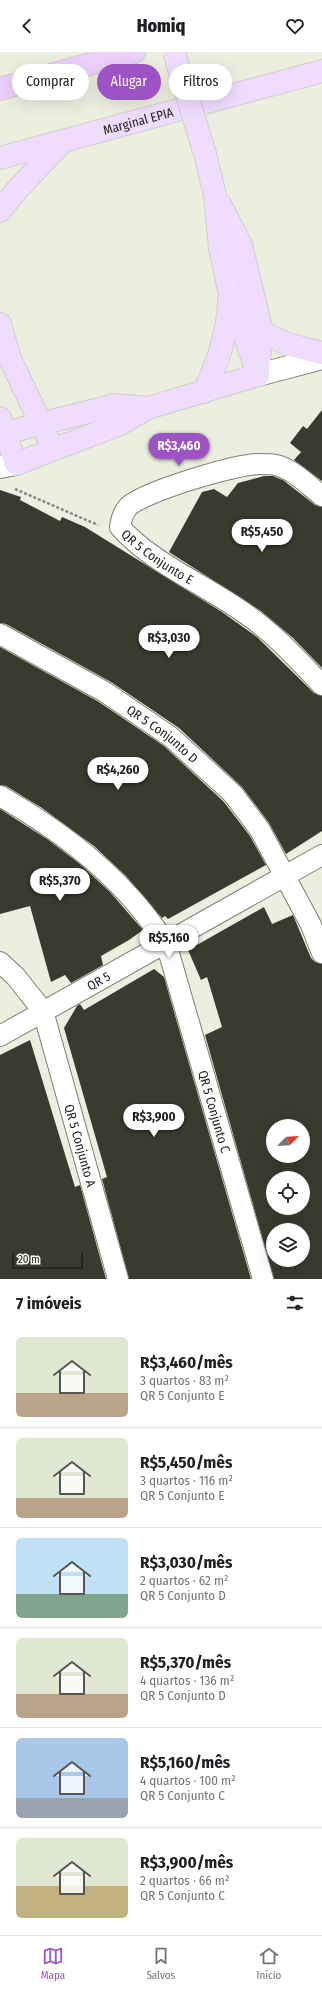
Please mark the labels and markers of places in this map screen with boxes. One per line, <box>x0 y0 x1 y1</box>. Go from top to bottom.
pin: R$3,460 <box>142 433 216 467</box>
pin: R$5,450 <box>225 519 299 553</box>
pin: R$3,030 <box>132 625 206 659</box>
pin: R$4,260 <box>81 757 155 791</box>
pin: R$5,370 <box>23 868 97 902</box>
pin: R$5,160 <box>132 925 206 959</box>
pin: R$3,900 <box>117 1104 191 1138</box>

